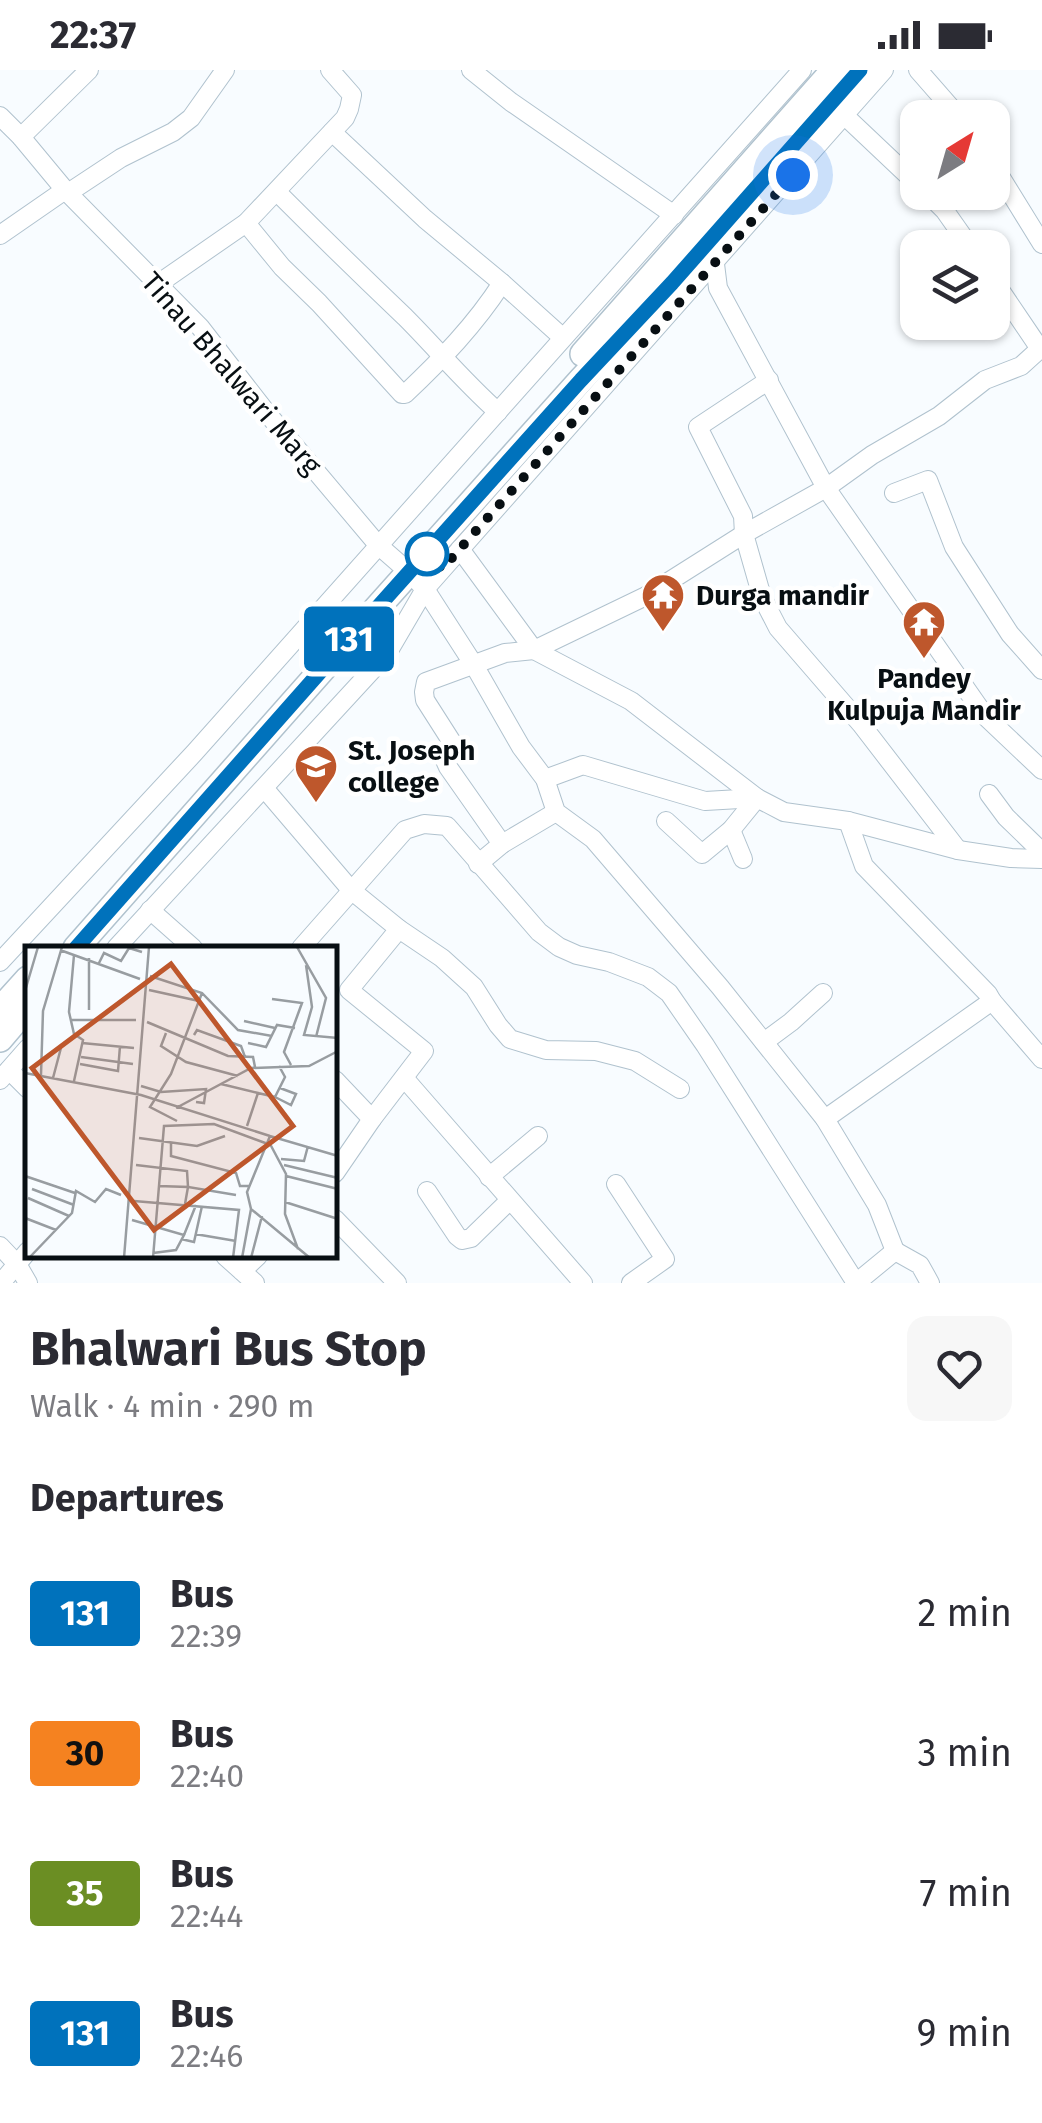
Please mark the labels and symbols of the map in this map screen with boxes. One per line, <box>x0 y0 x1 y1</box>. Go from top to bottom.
north arrow <box>900 100 1010 210</box>
your location <box>768 150 818 200</box>
street label: Tinau Bhalwari Marg <box>135 265 329 482</box>
unlabelled marker <box>406 533 448 575</box>
temple icon: Durga mandir <box>640 572 686 633</box>
place label: Durga mandir <box>696 579 870 612</box>
temple icon: Pandey Kulpuja Mandir <box>901 599 947 660</box>
line badge: 131 <box>292 606 406 672</box>
place label: Pandey Kulpuja Mandir <box>827 662 1022 727</box>
place label: St. Joseph college <box>348 734 476 799</box>
school or university icon: St. Joseph college <box>293 743 339 804</box>
inset map <box>25 946 338 1258</box>

